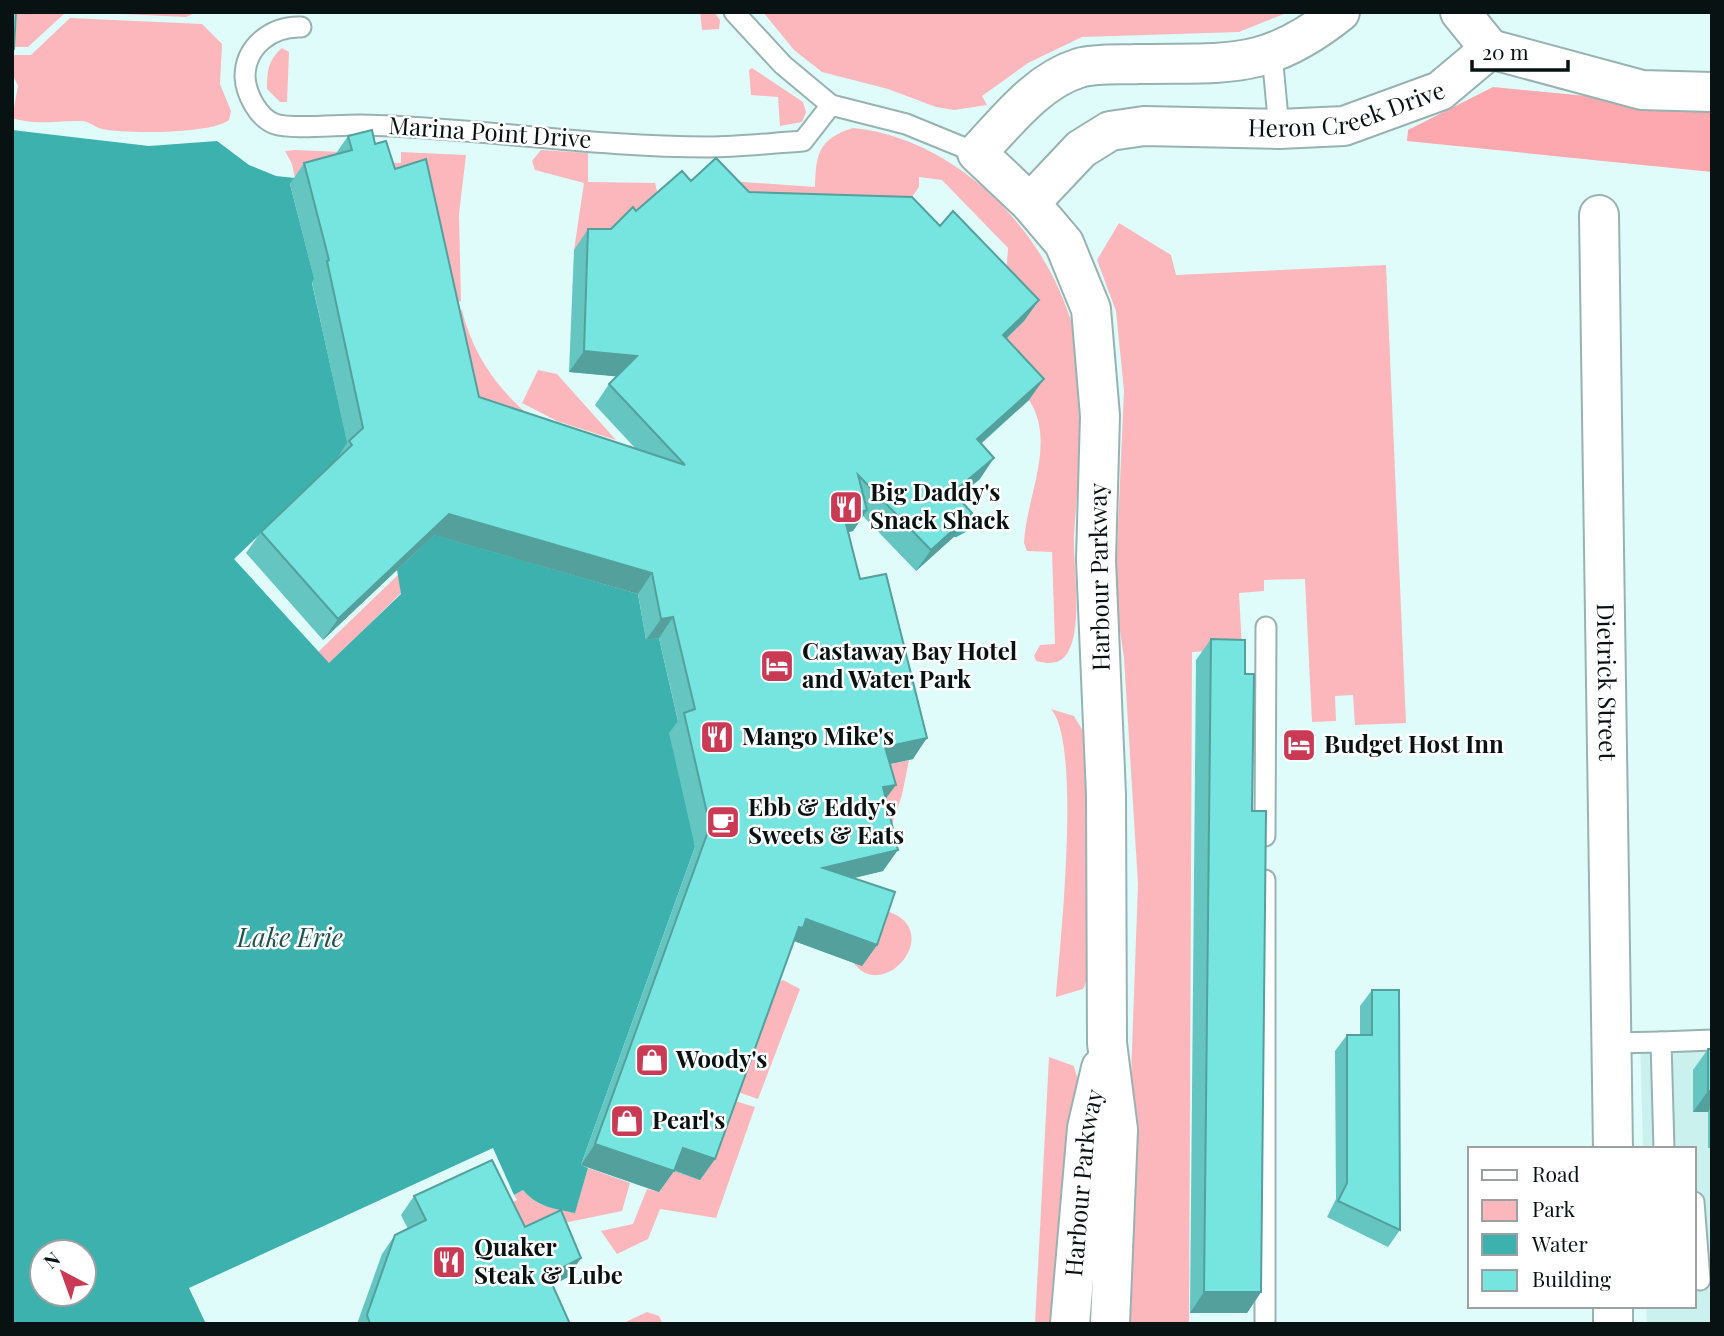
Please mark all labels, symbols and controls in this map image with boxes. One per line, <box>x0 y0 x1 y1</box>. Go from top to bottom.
scale bar <box>1472 28 1568 72</box>
text: 20 m <box>1482 37 1529 65</box>
street label: Heron Creek Drive <box>1248 73 1449 143</box>
street label: Marina Point Drive <box>388 108 593 154</box>
place label: Big Daddy's Snack Shack <box>870 475 1010 535</box>
street label: Harbour Parkway <box>1080 483 1116 672</box>
restaurant icon: Big Daddy's Snack Shack <box>827 488 865 526</box>
street label: Dietrick Street <box>1591 603 1625 762</box>
place label: Castaway Bay Hotel and Water Park <box>802 634 1018 694</box>
hotel icon: Castaway Bay Hotel and Water Park <box>758 647 796 685</box>
restaurant icon: Mango Mike's <box>698 718 736 756</box>
place label: Mango Mike's <box>742 719 894 751</box>
hotel icon: Budget Host Inn <box>1280 726 1318 764</box>
place label: Budget Host Inn <box>1324 727 1504 759</box>
place label: Ebb & Eddy's Sweets & Eats <box>748 790 904 850</box>
cafe icon: Ebb & Eddy's Sweets & Eats <box>704 803 742 841</box>
water label: Lake Erie <box>236 919 343 954</box>
shop icon: Woody's <box>633 1041 671 1079</box>
place label: Woody's <box>675 1042 767 1074</box>
street label: Harbour Parkway <box>1056 1085 1110 1278</box>
shop icon: Pearl's <box>608 1102 646 1140</box>
place label: Pearl's <box>652 1103 725 1135</box>
legend <box>1468 1147 1696 1308</box>
text: Road <box>1532 1159 1580 1187</box>
text: Park <box>1532 1194 1576 1222</box>
text: Water <box>1531 1229 1588 1257</box>
place label: Quaker Steak & Lube <box>474 1230 623 1290</box>
north arrow <box>28 1238 98 1308</box>
restaurant icon: Quaker Steak & Lube <box>430 1243 468 1281</box>
text: N <box>37 1245 65 1274</box>
text: Building <box>1532 1264 1611 1292</box>

